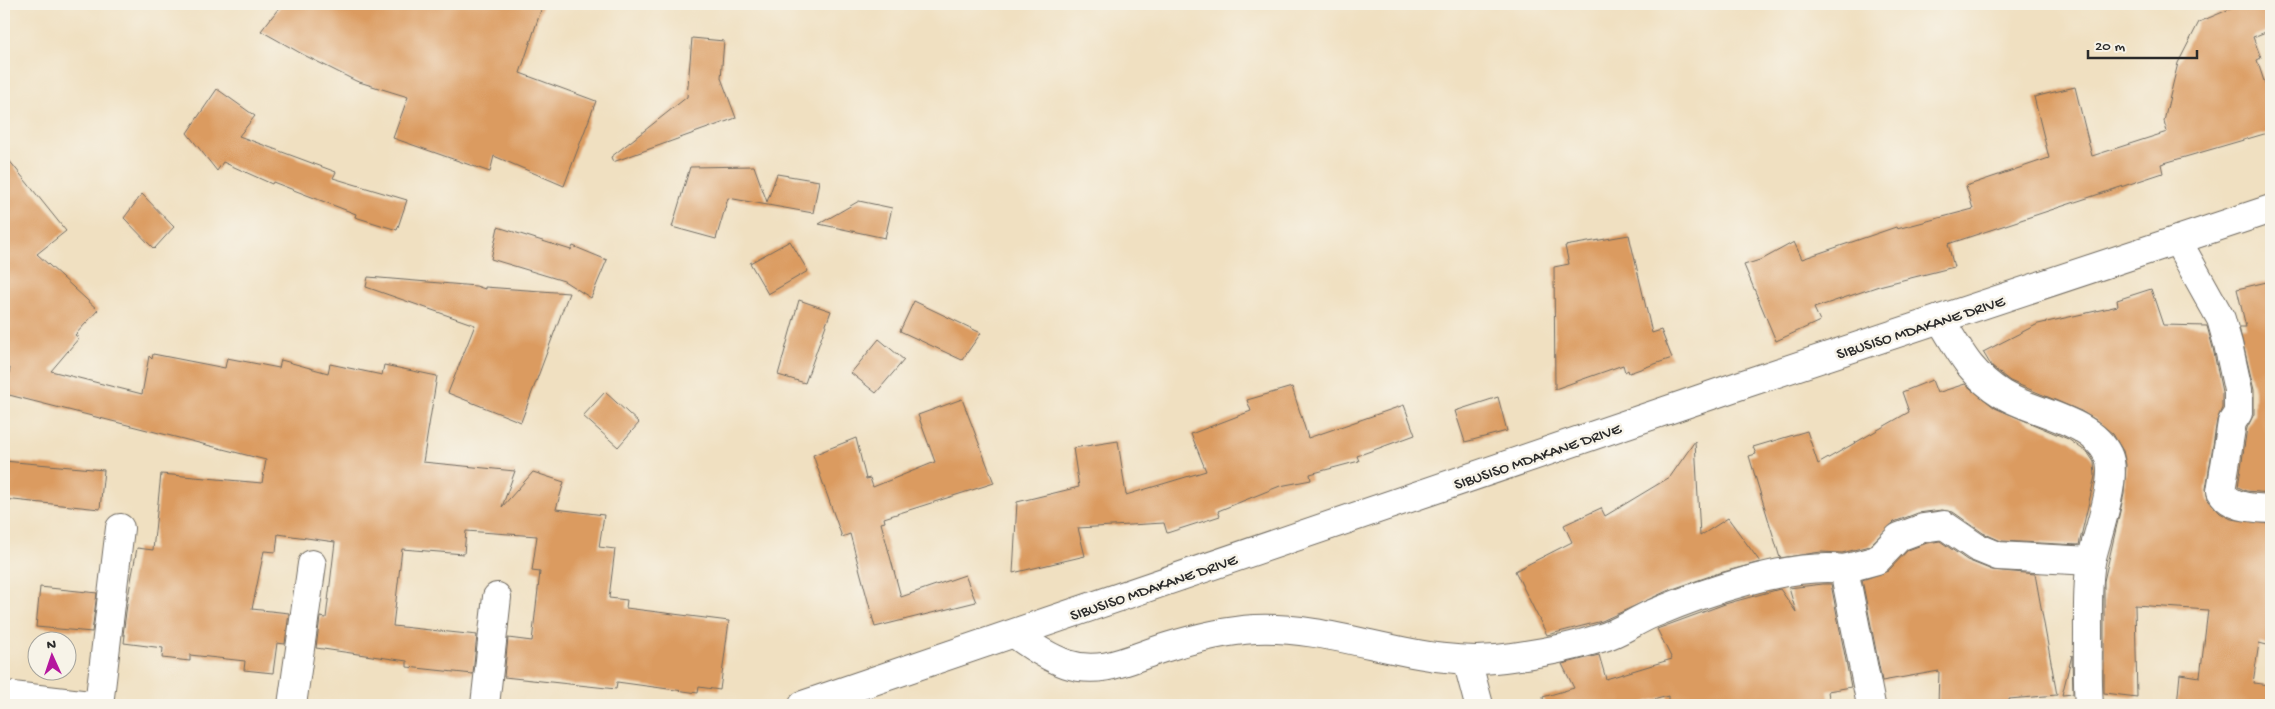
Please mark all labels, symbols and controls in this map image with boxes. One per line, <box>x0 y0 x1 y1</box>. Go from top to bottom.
scale bar <box>2088 28 2196 60</box>
text: 20 m <box>2095 38 2125 56</box>
street label: SIBUSISO MDAKANE DRIVE <box>1835 293 2009 366</box>
street label: SIBUSISO MDAKANE DRIVE <box>1452 420 1625 496</box>
street label: SIBUSISO MDAKANE DRIVE <box>1068 551 1241 627</box>
north arrow <box>28 632 78 682</box>
text: N <box>46 637 56 654</box>

